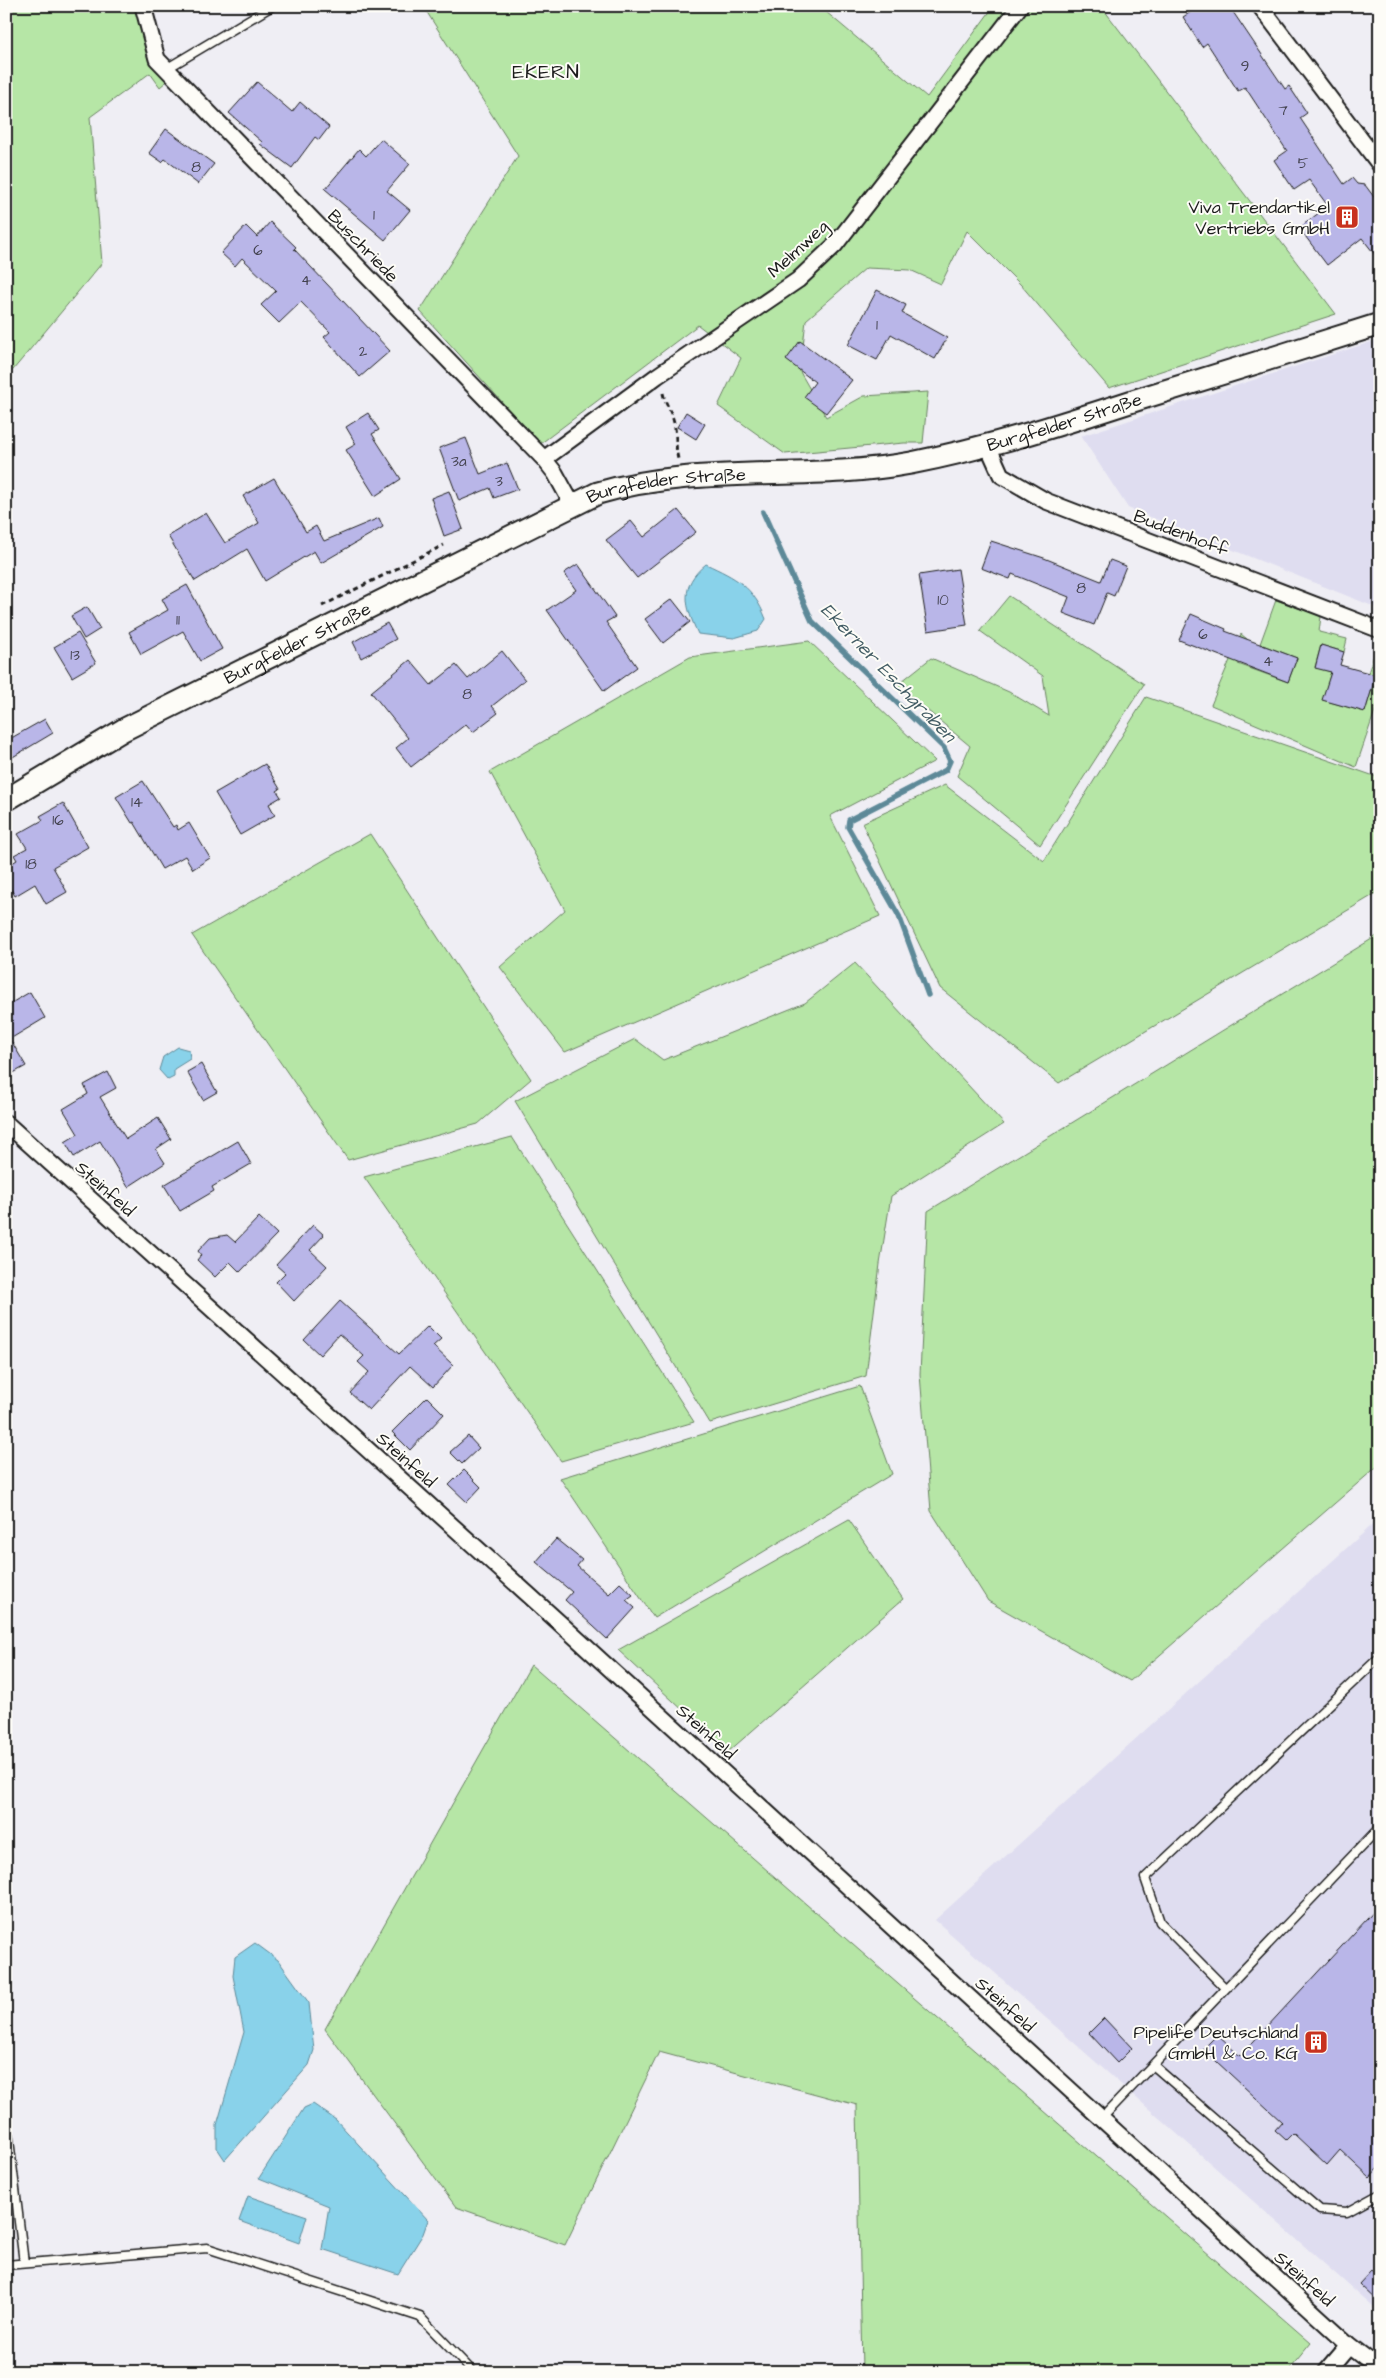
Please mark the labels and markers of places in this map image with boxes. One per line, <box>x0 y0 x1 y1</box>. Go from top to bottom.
place label: Viva Trendartikel Vertriebs GmbH <box>1188 195 1330 241</box>
building icon: Viva Trendartikel Vertriebs GmbH <box>1334 204 1360 230</box>
place label: Pipelife Deutschland GmbH & Co. KG <box>1133 2020 1299 2066</box>
building icon: Pipelife Deutschland GmbH & Co. KG <box>1303 2029 1329 2055</box>

